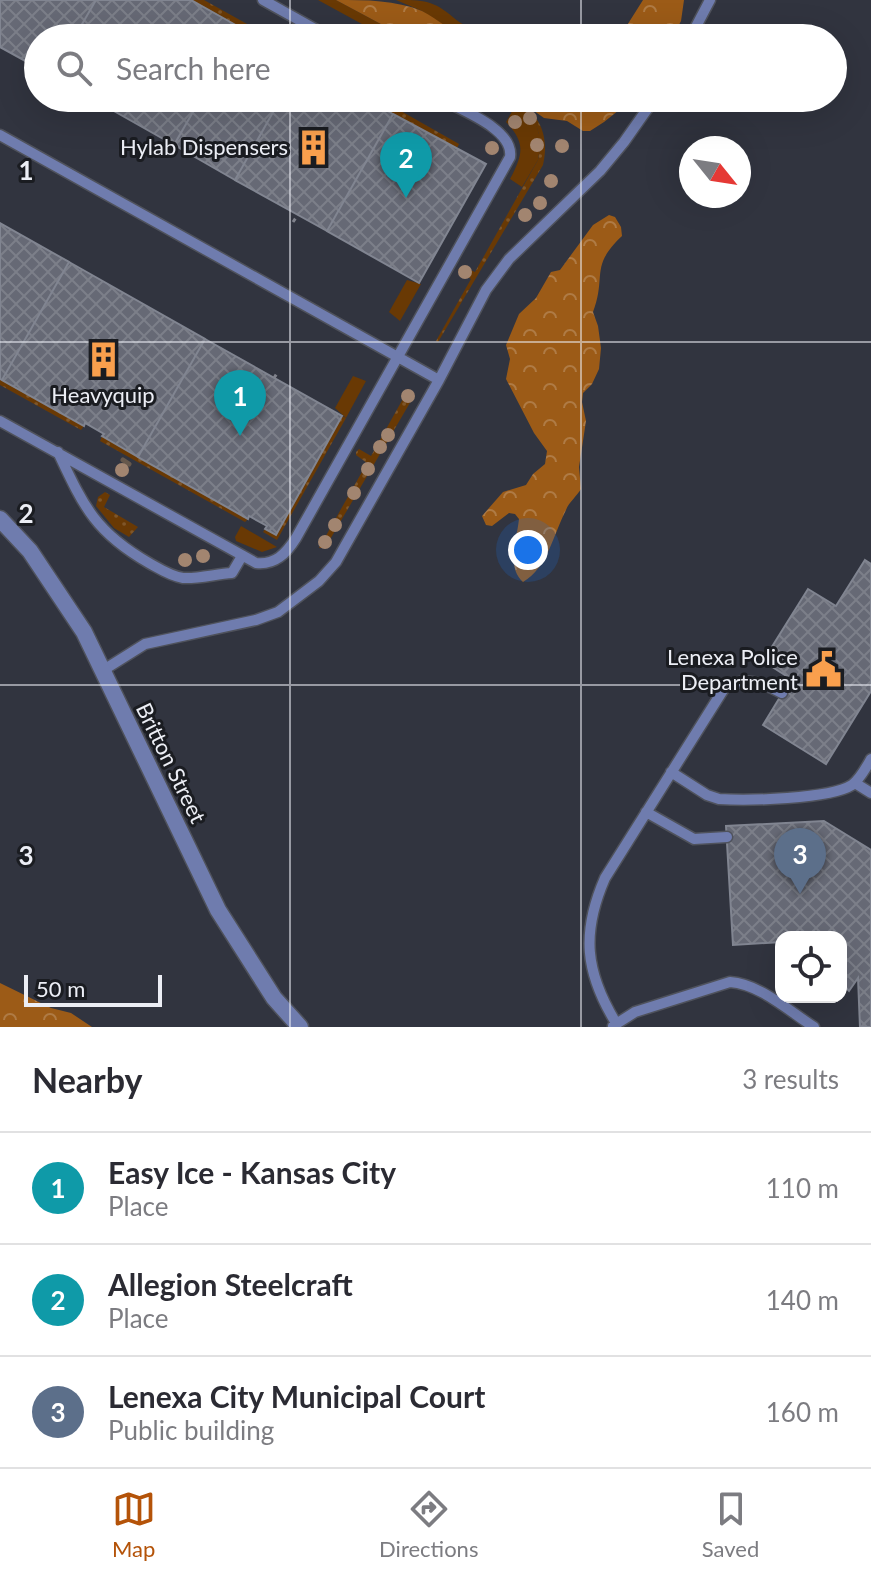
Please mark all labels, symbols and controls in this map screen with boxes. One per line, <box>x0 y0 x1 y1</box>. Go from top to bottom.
search box <box>24 24 847 112</box>
icon: search <box>52 46 96 90</box>
text: Search here <box>116 50 271 86</box>
building icon: Hylab Dispensers <box>295 128 333 166</box>
pin: 2 <box>380 132 432 198</box>
place label: Hylab Dispensers <box>120 133 288 160</box>
north arrow <box>679 136 751 208</box>
text: 1 <box>18 154 34 186</box>
building icon: Heavyquip <box>84 340 122 378</box>
pin: 1 <box>214 370 266 436</box>
place label: Heavyquip <box>51 381 155 408</box>
text: 2 <box>18 497 34 529</box>
your location <box>508 530 548 570</box>
place label: Lenexa Police Department <box>667 643 798 695</box>
public building icon: Lenexa Police Department <box>805 651 843 689</box>
street label: Britton Street <box>131 698 212 827</box>
pin: 3 <box>774 828 826 894</box>
text: 3 <box>18 839 34 871</box>
map controls <box>775 931 847 1003</box>
button: locate <box>775 931 847 1003</box>
scale bar <box>24 971 162 1007</box>
text: 50 m <box>36 975 85 1002</box>
text: Nearby <box>32 1059 143 1100</box>
text: 3 results <box>742 1063 839 1095</box>
text: Easy Ice - Kansas City <box>108 1154 396 1190</box>
text: 1 <box>50 1172 66 1204</box>
text: 110 m <box>766 1172 839 1204</box>
text: Place <box>108 1190 169 1222</box>
text: Allegion Steelcraft <box>108 1266 353 1302</box>
text: 2 <box>50 1284 66 1316</box>
text: 140 m <box>766 1284 839 1316</box>
text: Place <box>108 1302 169 1334</box>
text: Lenexa City Municipal Court <box>108 1378 485 1414</box>
text: 3 <box>50 1396 66 1428</box>
text: 160 m <box>766 1396 839 1428</box>
text: Public building <box>108 1414 274 1446</box>
tab: Map <box>112 1487 156 1562</box>
tab: Directions <box>379 1487 478 1562</box>
tab: Saved <box>702 1487 759 1562</box>

